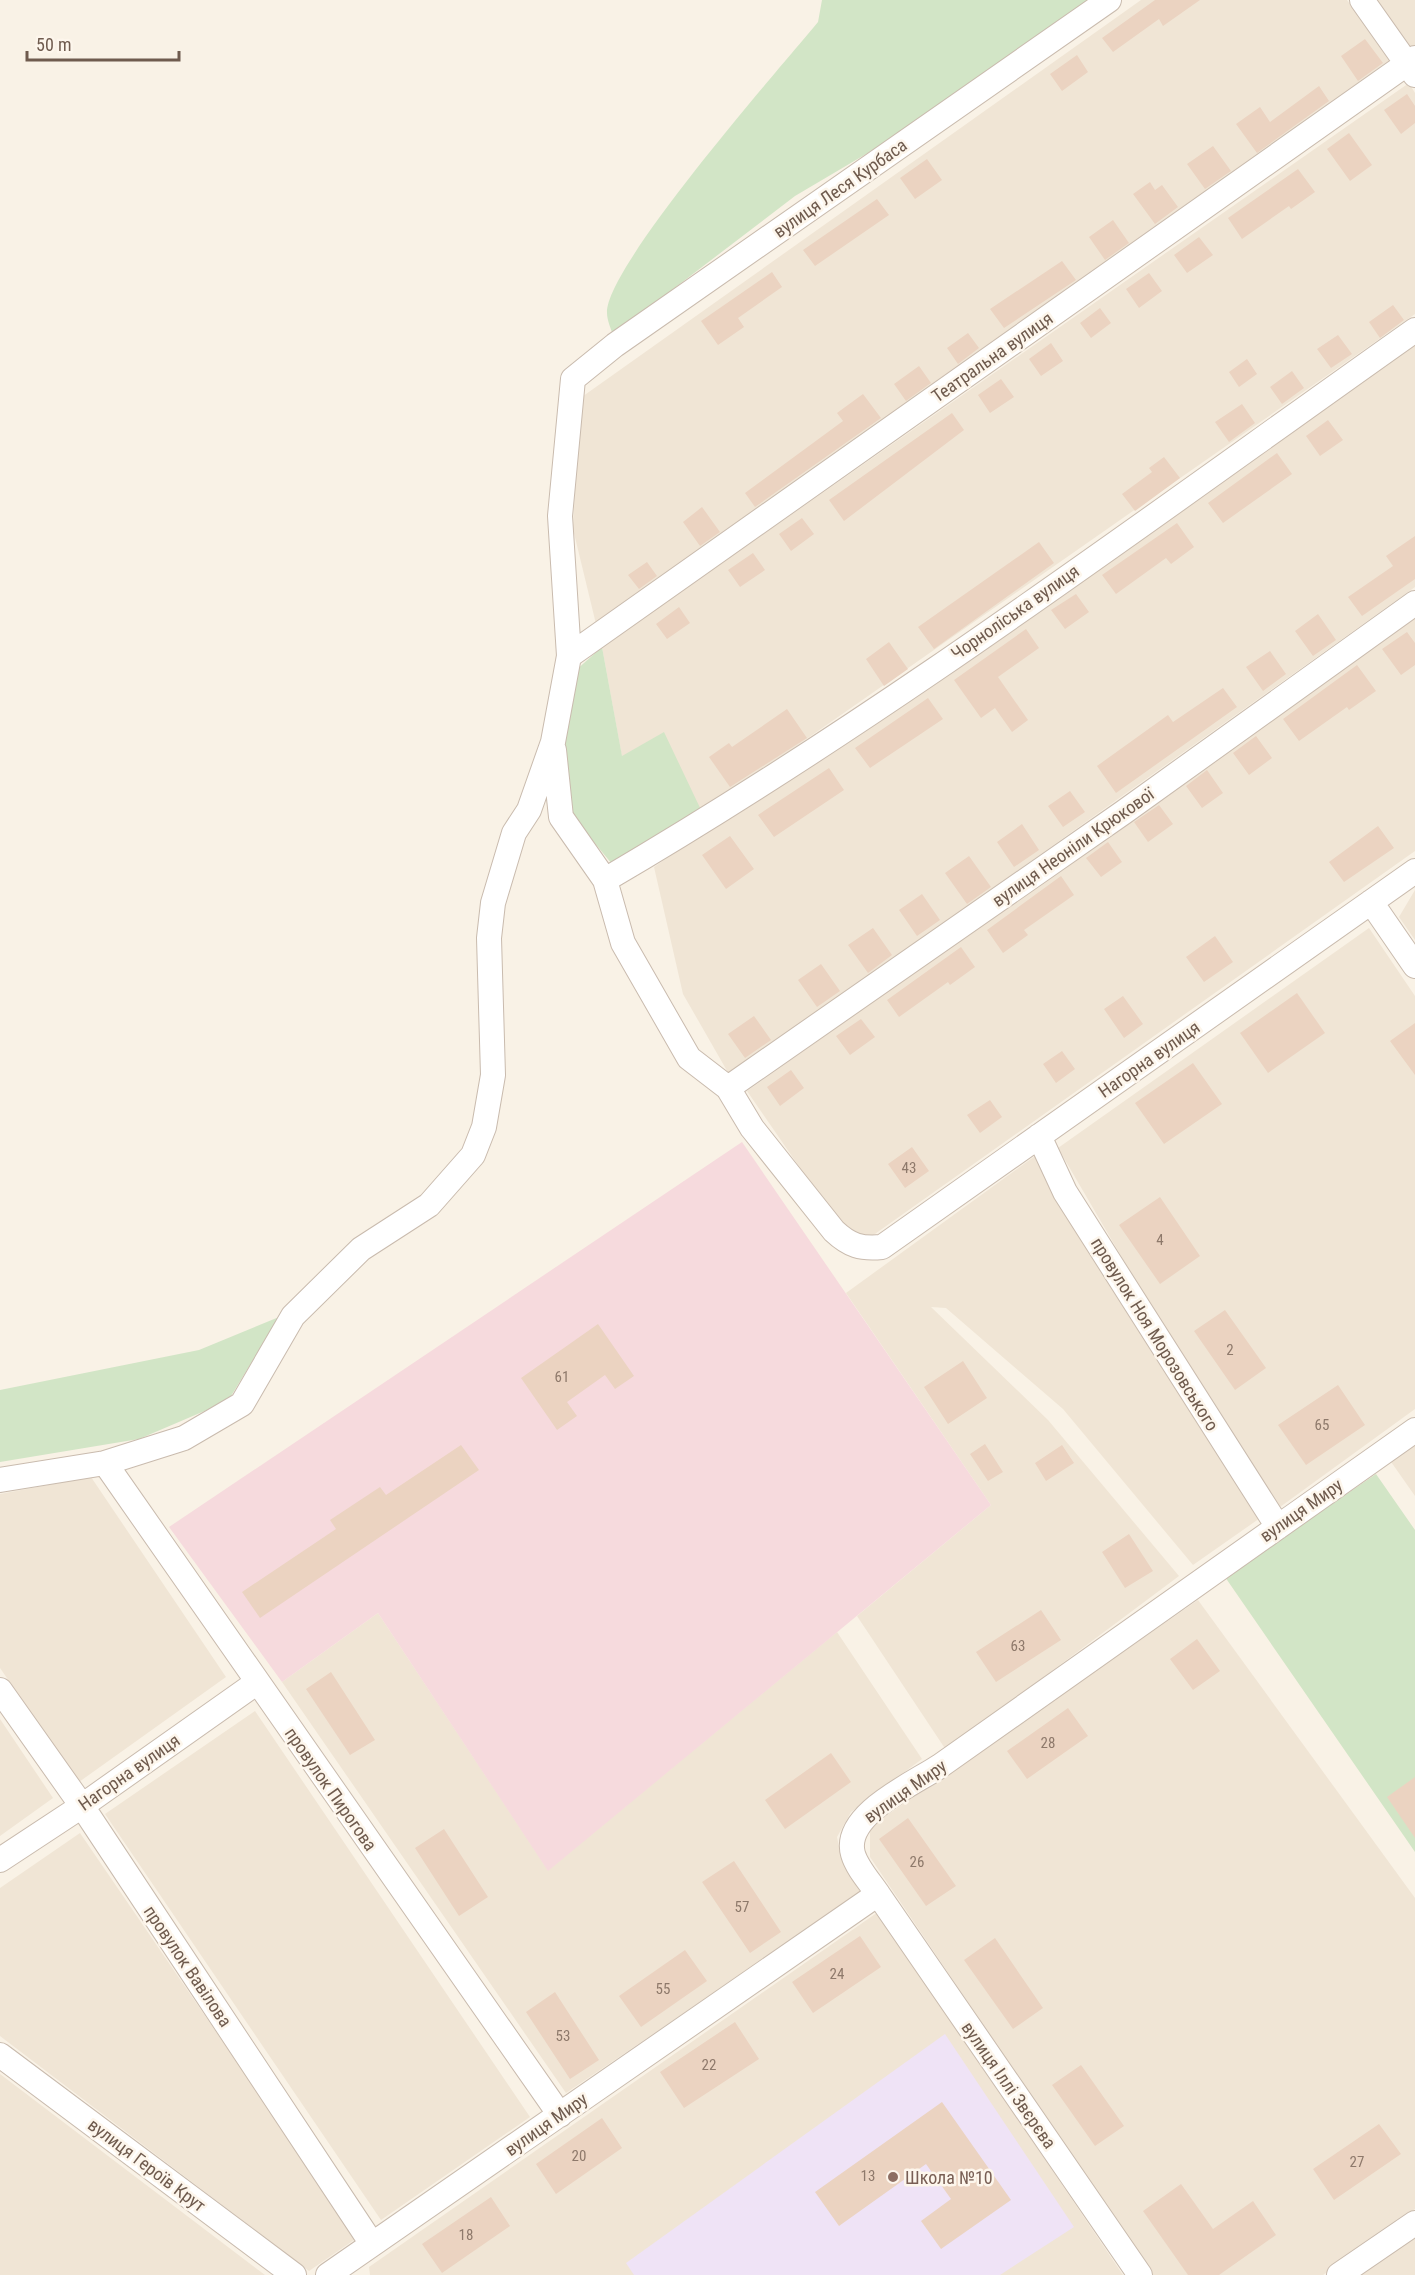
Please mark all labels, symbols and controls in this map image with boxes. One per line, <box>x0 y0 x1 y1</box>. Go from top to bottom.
scale bar <box>27 24 178 62</box>
text: 50 m <box>36 34 71 55</box>
street label: вулиця Леся Курбаса <box>769 134 911 242</box>
street label: Театральна вулиця <box>927 307 1057 407</box>
street label: Чорноліська вулиця <box>947 560 1083 664</box>
street label: вулиця Неоніли Крюкової <box>988 783 1158 911</box>
street label: Нагорна вулиця <box>1094 1016 1204 1102</box>
house number: 43 <box>902 1159 916 1177</box>
house number: 4 <box>1156 1231 1164 1249</box>
street label: провулок Ноя Морозовського <box>1087 1234 1223 1434</box>
house number: 2 <box>1226 1341 1234 1359</box>
house number: 61 <box>555 1368 569 1386</box>
house number: 65 <box>1315 1416 1329 1434</box>
street label: вулиця Миру <box>1256 1474 1347 1546</box>
house number: 63 <box>1011 1637 1025 1655</box>
street label: провулок Пирогова <box>281 1723 381 1855</box>
street label: Нагорна вулиця <box>74 1729 184 1815</box>
house number: 28 <box>1041 1734 1055 1752</box>
street label: вулиця Миру <box>860 1755 951 1827</box>
house number: 26 <box>910 1853 924 1871</box>
house number: 57 <box>735 1898 749 1916</box>
street label: провулок Вавілова <box>140 1901 236 2031</box>
house number: 24 <box>830 1965 844 1983</box>
house number: 55 <box>656 1980 670 1998</box>
street label: вулиця Іллі Звєрєва <box>957 2018 1061 2152</box>
house number: 53 <box>556 2027 570 2045</box>
house number: 22 <box>702 2056 716 2074</box>
street label: вулиця Миру <box>501 2088 592 2160</box>
street label: вулиця Героїв Крут <box>84 2114 210 2216</box>
house number: 20 <box>572 2147 586 2165</box>
house number: 27 <box>1350 2153 1364 2171</box>
house number: 13 <box>861 2167 875 2185</box>
place label: Школа №10 <box>905 2167 993 2188</box>
marker: Школа №10 <box>886 2170 900 2184</box>
house number: 18 <box>459 2226 473 2244</box>

